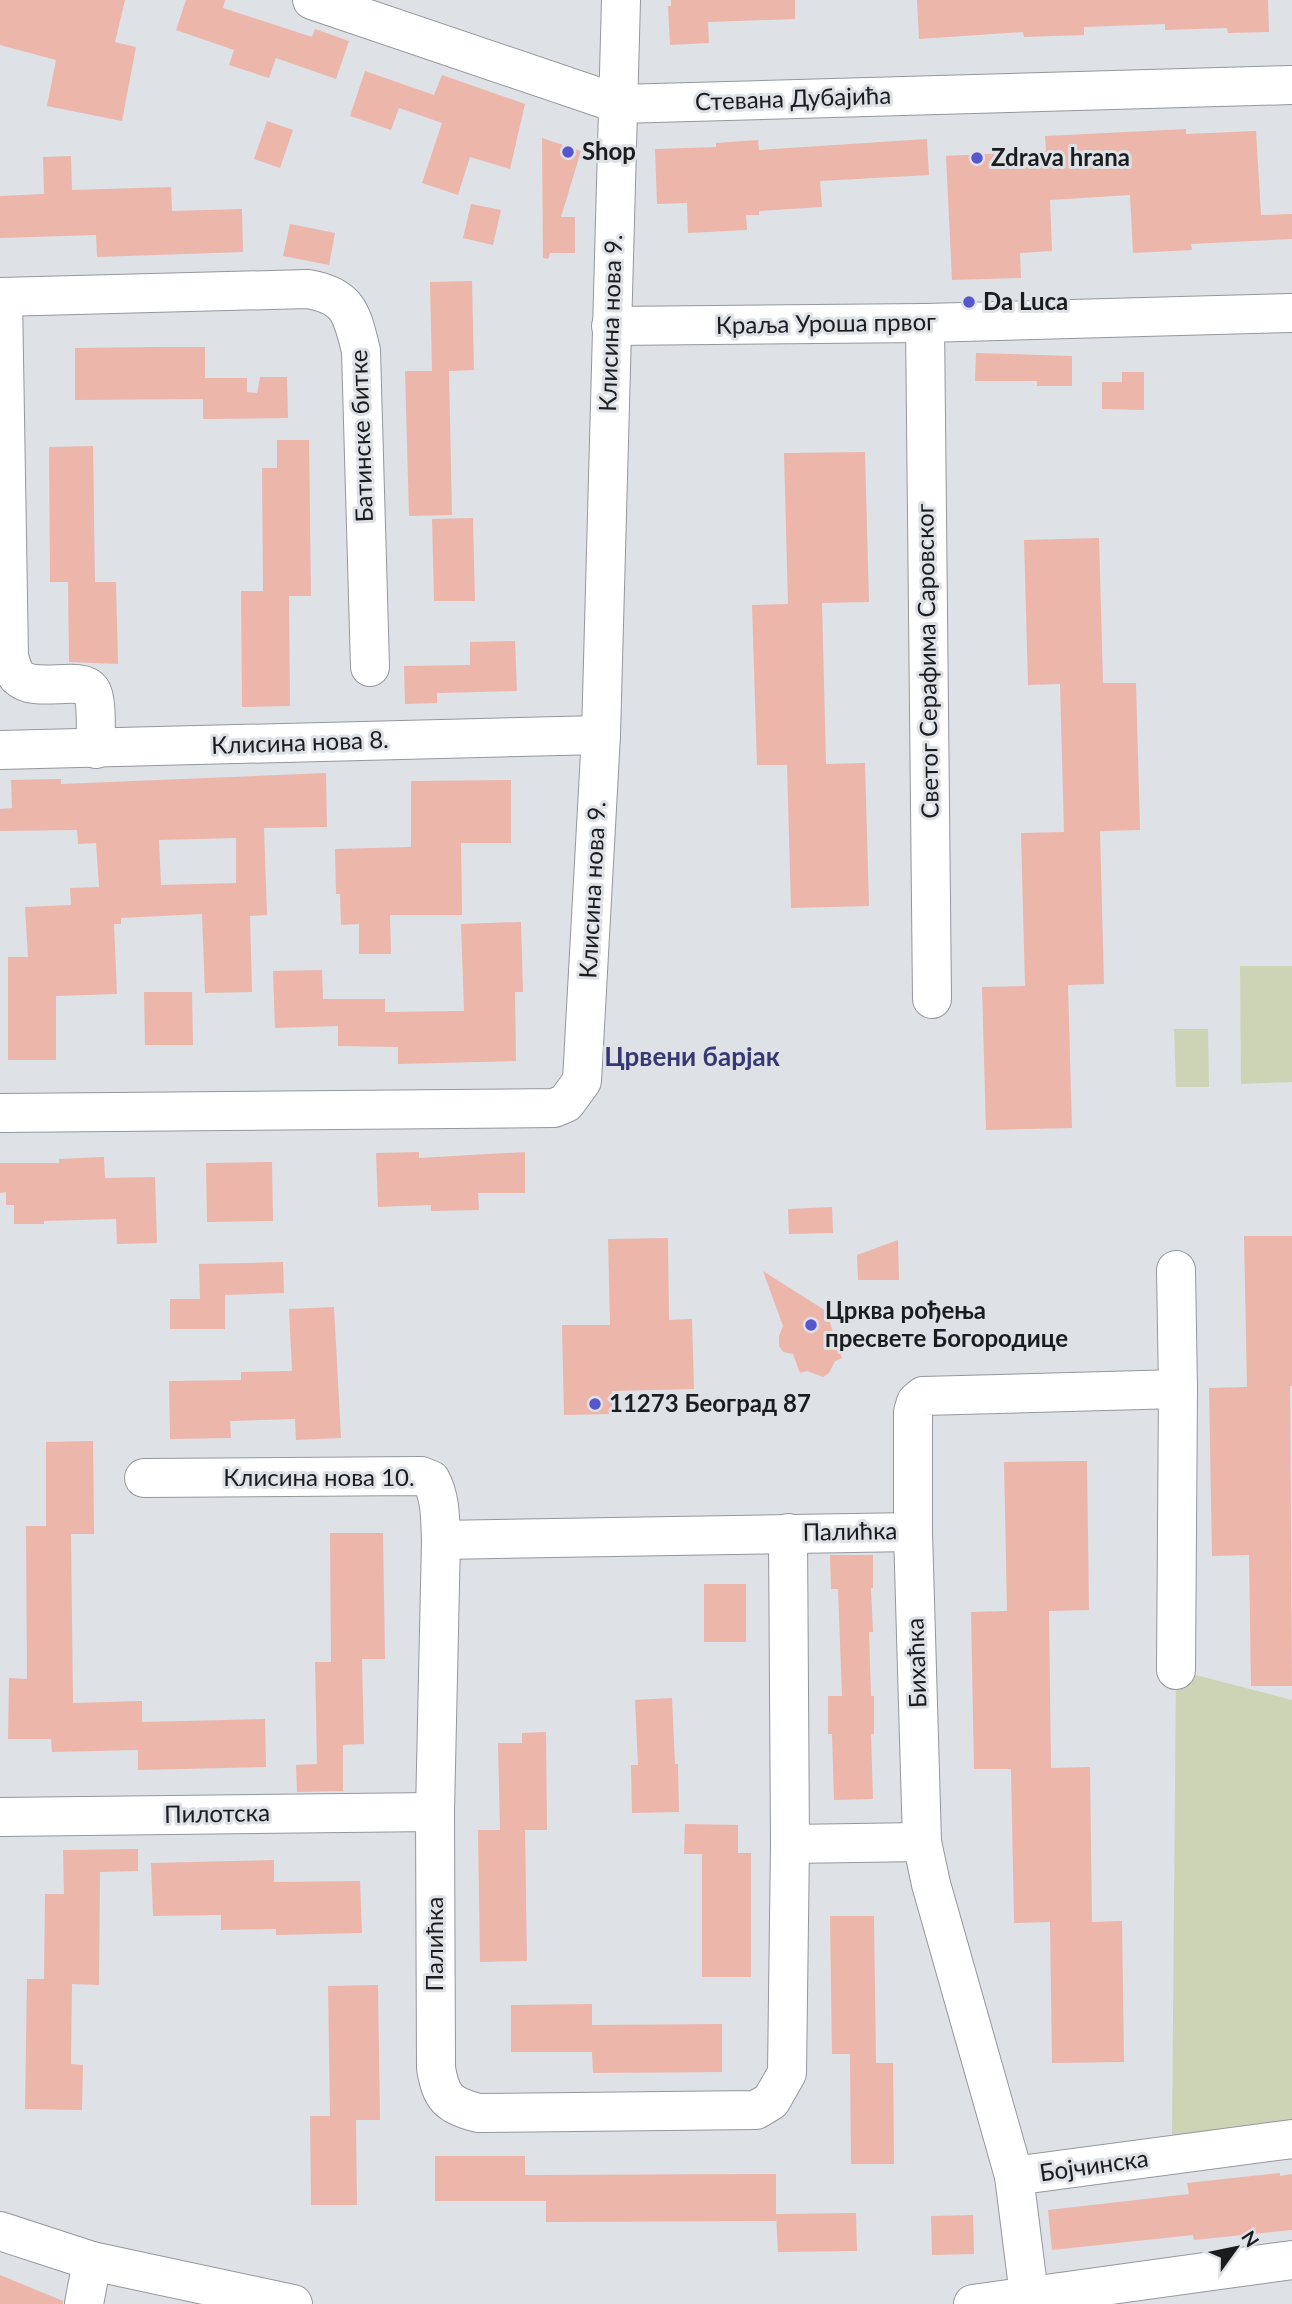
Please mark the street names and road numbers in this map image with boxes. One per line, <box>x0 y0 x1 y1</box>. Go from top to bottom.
street label: Стевана Дубајића <box>694 80 892 115</box>
street label: Клисина нова 9. <box>592 234 627 412</box>
street label: Краља Уроша првог <box>716 306 936 339</box>
street label: Батинске битке <box>343 349 378 523</box>
street label: Светог Серафима Саровског <box>909 503 944 819</box>
street label: Клисина нова 8. <box>211 724 389 759</box>
street label: Клисина нова 9. <box>572 801 611 979</box>
street label: Клисина нова 10. <box>223 1462 415 1491</box>
street label: Палићка <box>802 1515 898 1546</box>
street label: Бихаћка <box>899 1618 932 1709</box>
street label: Пилотска <box>164 1797 270 1828</box>
street label: Палићка <box>419 1897 448 1991</box>
street label: Бојчинска <box>1037 2143 1150 2187</box>

